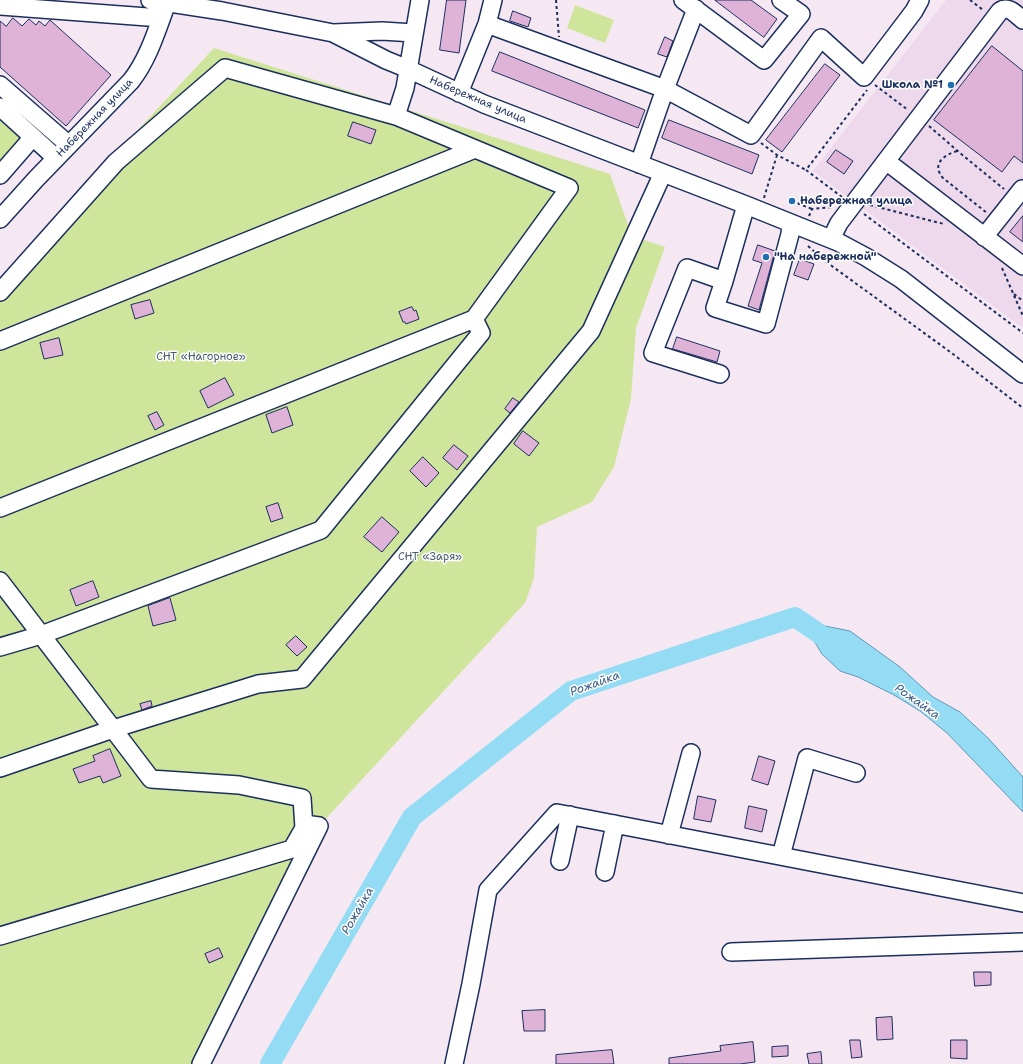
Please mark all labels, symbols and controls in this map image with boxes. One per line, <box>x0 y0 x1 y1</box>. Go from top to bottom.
street label: Набережная улица <box>427 74 529 126</box>
street label: Набережная улица <box>54 76 136 160</box>
place label: Школа №1 <box>882 78 943 92</box>
marker: Школа №1 <box>946 80 956 90</box>
place label: Набережная улица <box>800 194 912 208</box>
marker: Набережная улица <box>787 196 797 206</box>
place label: "На набережной" <box>774 250 876 264</box>
marker: "На набережной" <box>761 252 771 262</box>
park label: СНТ «Нагорное» <box>156 350 246 364</box>
park label: СНТ «Заря» <box>398 550 462 564</box>
water label: Рожайка <box>568 668 622 700</box>
water label: Рожайка <box>892 681 942 723</box>
water label: Рожайка <box>339 885 377 937</box>

